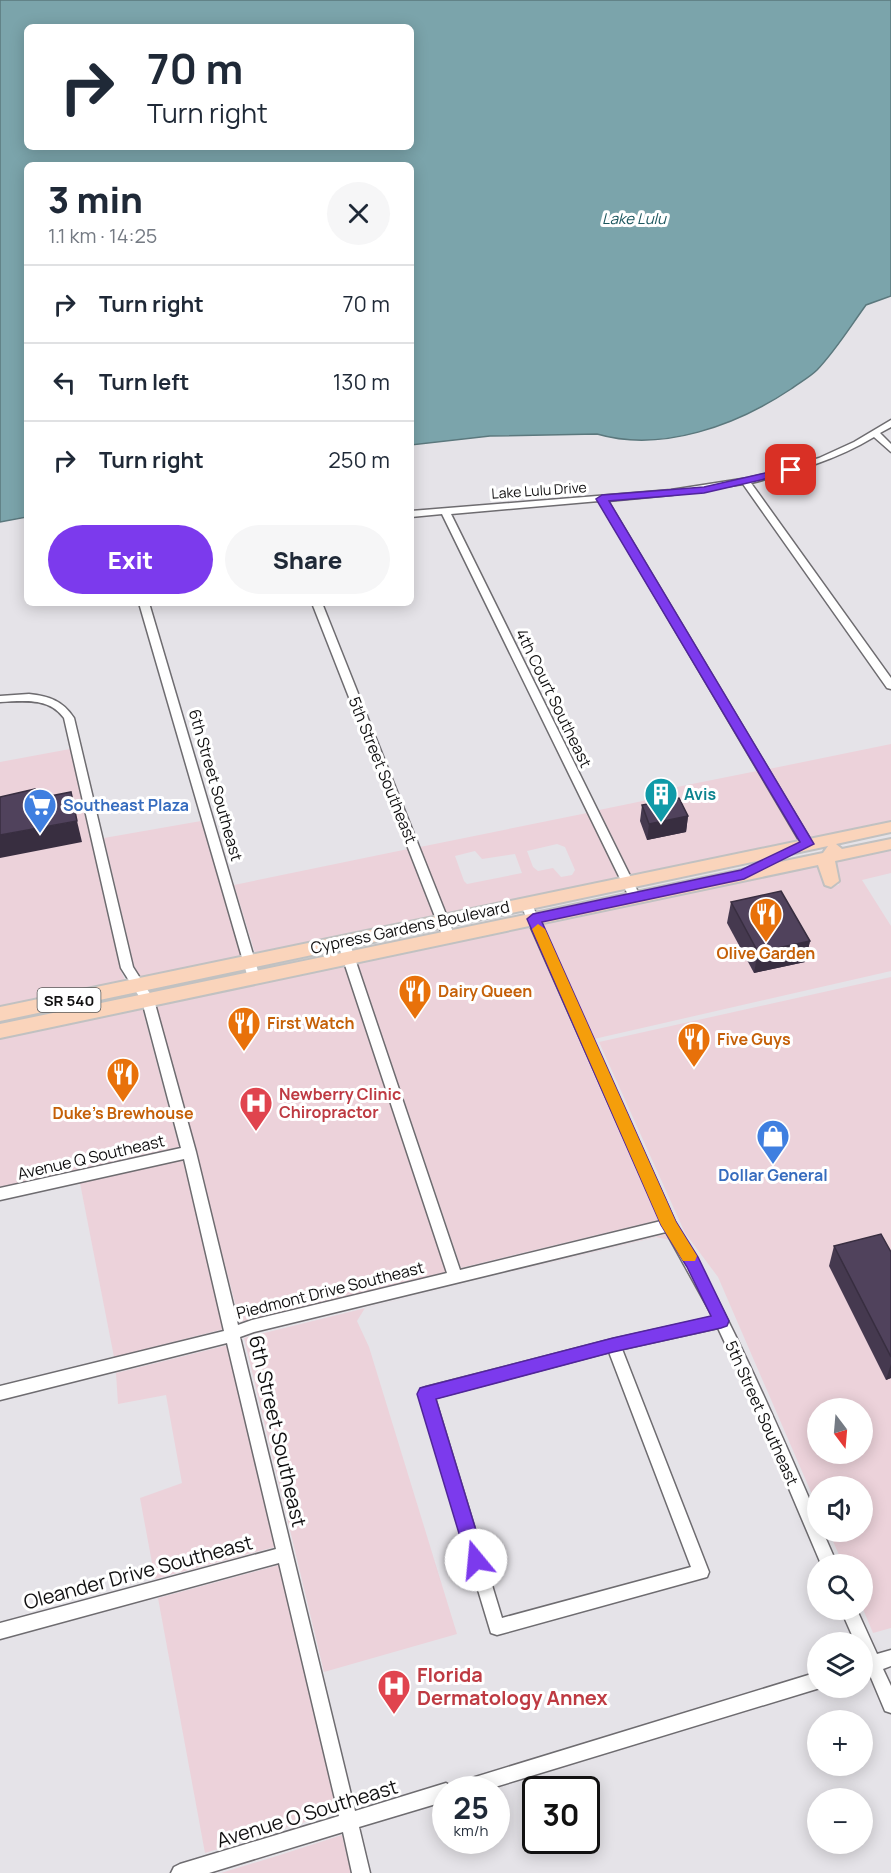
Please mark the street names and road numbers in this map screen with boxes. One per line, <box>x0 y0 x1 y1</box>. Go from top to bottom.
street label: Lake Lulu Drive <box>491 477 587 503</box>
street label: 4th Court Southeast <box>511 625 597 771</box>
street label: 5th Street Southeast <box>344 693 422 847</box>
street label: 6th Street Southeast <box>184 707 248 863</box>
street label: Cypress Gardens Boulevard <box>308 895 512 959</box>
road number: SR 540 <box>38 988 100 1012</box>
street label: Avenue Q Southeast <box>15 1129 167 1185</box>
street label: Piedmont Drive Southeast <box>234 1256 426 1324</box>
street label: 6th Street Southeast <box>243 1332 313 1530</box>
street label: 5th Street Southeast <box>720 1337 804 1489</box>
street label: Oleander Drive Southeast <box>20 1528 256 1616</box>
street label: Avenue O Southeast <box>213 1773 401 1853</box>

